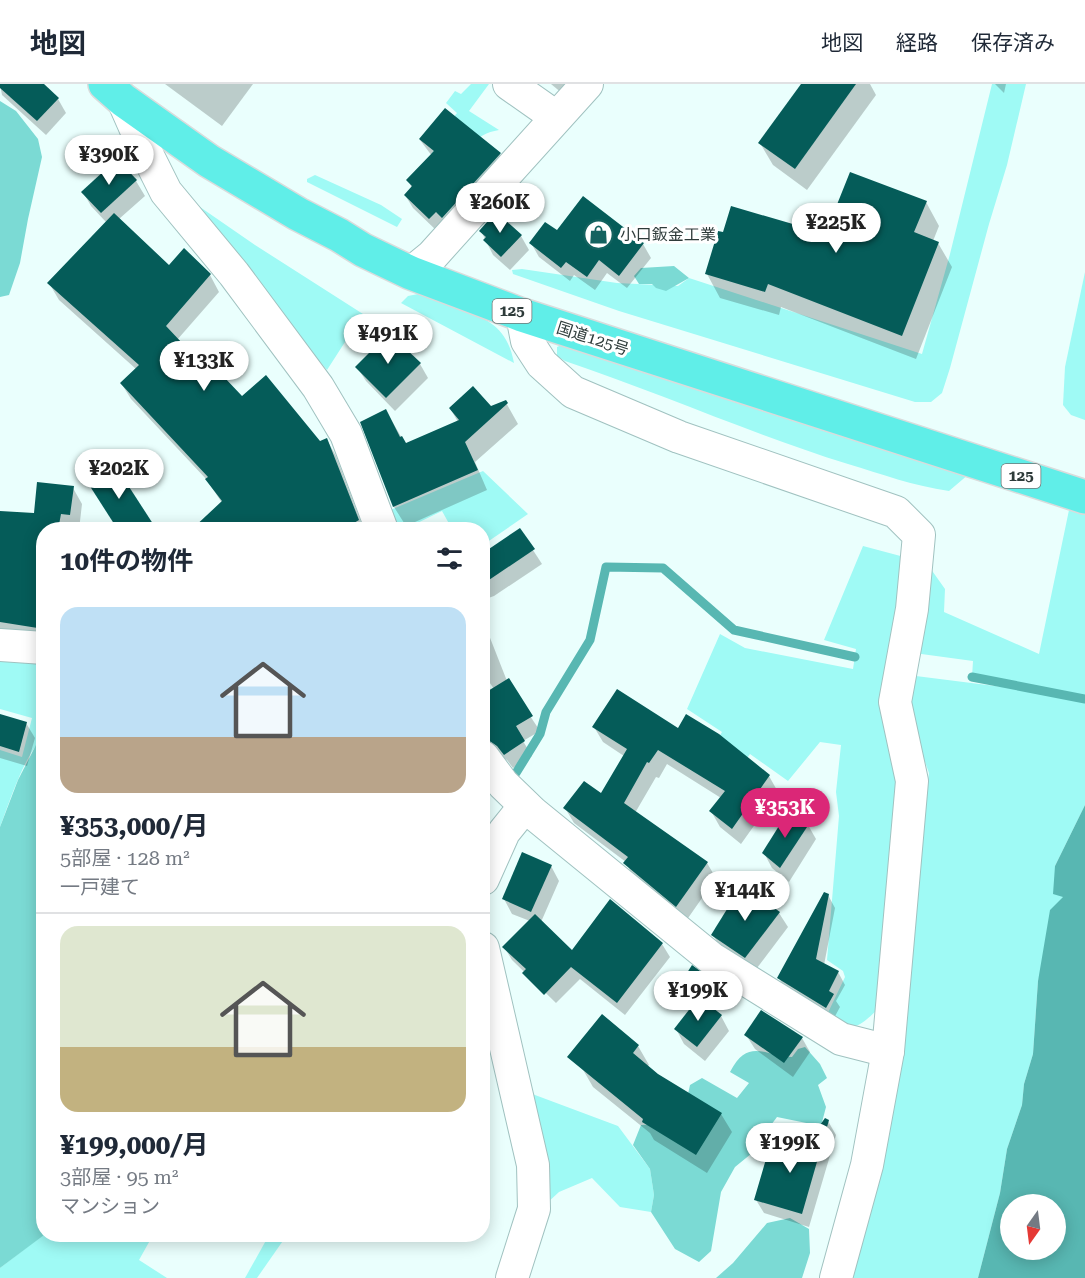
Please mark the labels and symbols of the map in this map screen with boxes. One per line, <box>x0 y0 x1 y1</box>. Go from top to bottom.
pin: ¥390K <box>67 135 151 186</box>
pin: ¥260K <box>458 183 542 234</box>
pin: ¥225K <box>794 203 878 254</box>
shop icon: 小口鈑金工業 <box>583 218 615 250</box>
place label: 小口鈑金工業 <box>620 225 716 244</box>
road number: 125 <box>492 299 532 323</box>
pin: ¥491K <box>346 314 430 365</box>
street label: 国道125号 <box>554 318 631 359</box>
pin: ¥133K <box>162 341 246 392</box>
pin: ¥202K <box>77 449 161 500</box>
road number: 125 <box>1002 464 1040 488</box>
pin: ¥353K <box>743 788 827 839</box>
pin: ¥144K <box>703 871 787 922</box>
pin: ¥199K <box>656 971 740 1022</box>
pin: ¥199K <box>748 1123 832 1174</box>
north arrow <box>1000 1194 1066 1260</box>

